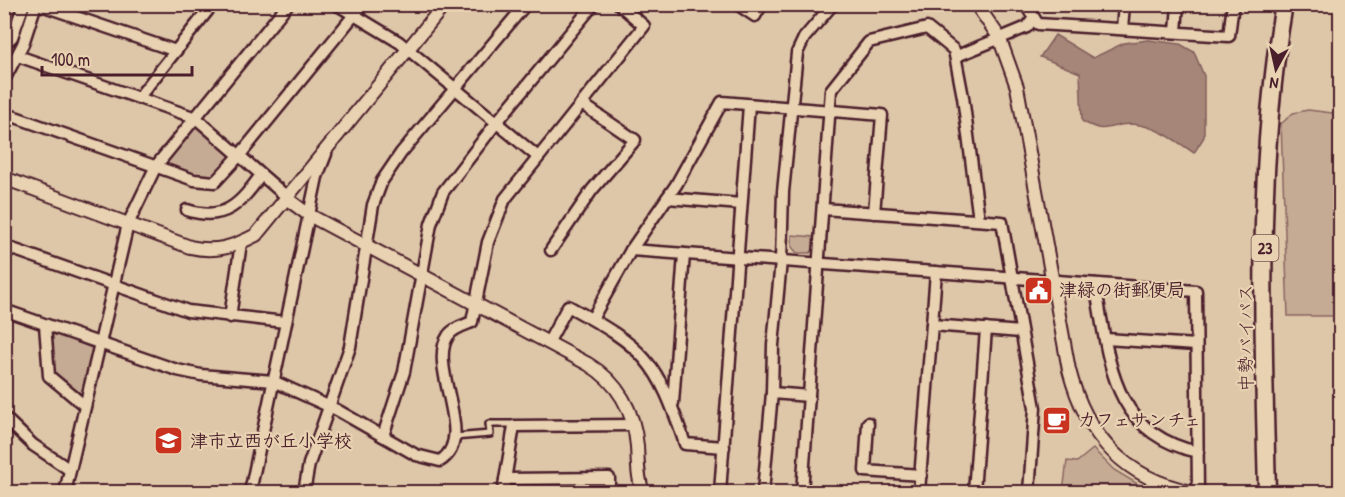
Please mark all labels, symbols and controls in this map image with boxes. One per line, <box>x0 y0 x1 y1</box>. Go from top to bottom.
scale bar <box>42 39 192 77</box>
north arrow <box>1246 39 1306 99</box>
text: 100 m <box>51 47 90 72</box>
text: N <box>1268 72 1280 95</box>
road number: 23 <box>1252 235 1278 261</box>
public building icon: 津緑の街郵便局 <box>1022 274 1054 306</box>
place label: 津緑の街郵便局 <box>1059 277 1185 302</box>
street label: 中勢バイパス <box>1233 284 1258 392</box>
cafe icon: カフェサンチェ <box>1041 404 1073 436</box>
place label: カフェサンチェ <box>1078 407 1201 432</box>
school or university icon: 津市立西が丘小学校 <box>153 425 185 457</box>
place label: 津市立西が丘小学校 <box>190 428 352 453</box>

